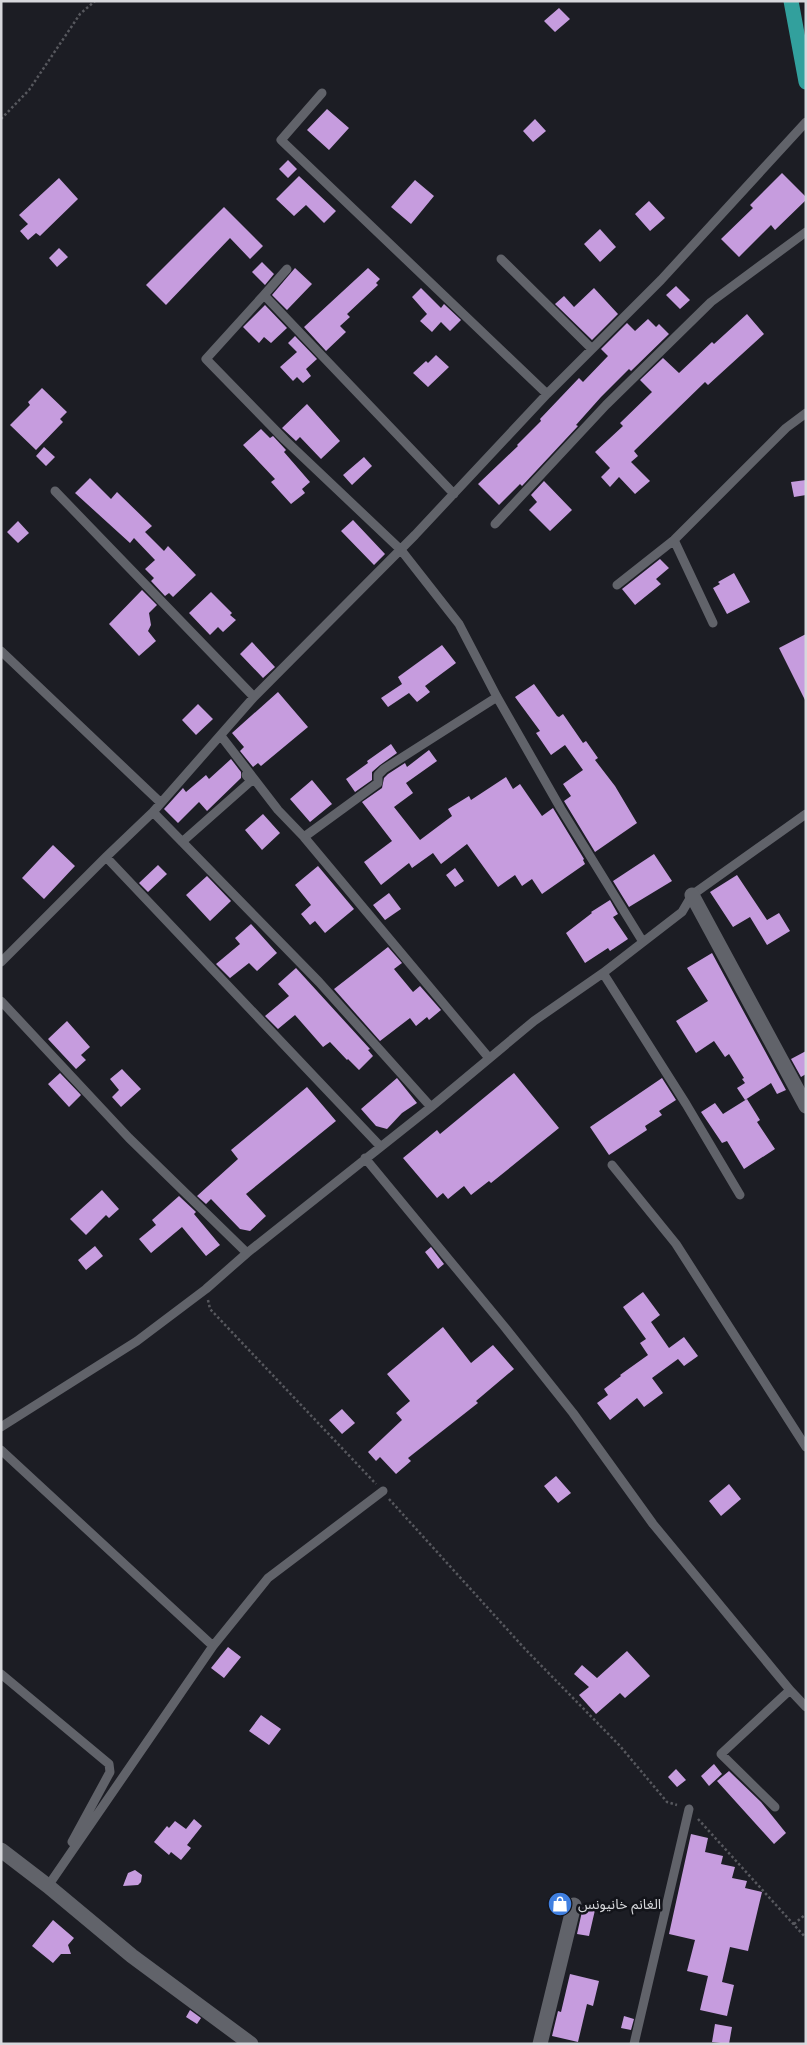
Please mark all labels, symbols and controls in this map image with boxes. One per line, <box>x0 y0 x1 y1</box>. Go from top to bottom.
shop icon: الغانم خانيونس <box>547 1891 573 1917</box>
place label: الغانم خانيونس <box>578 1895 661 1915</box>

